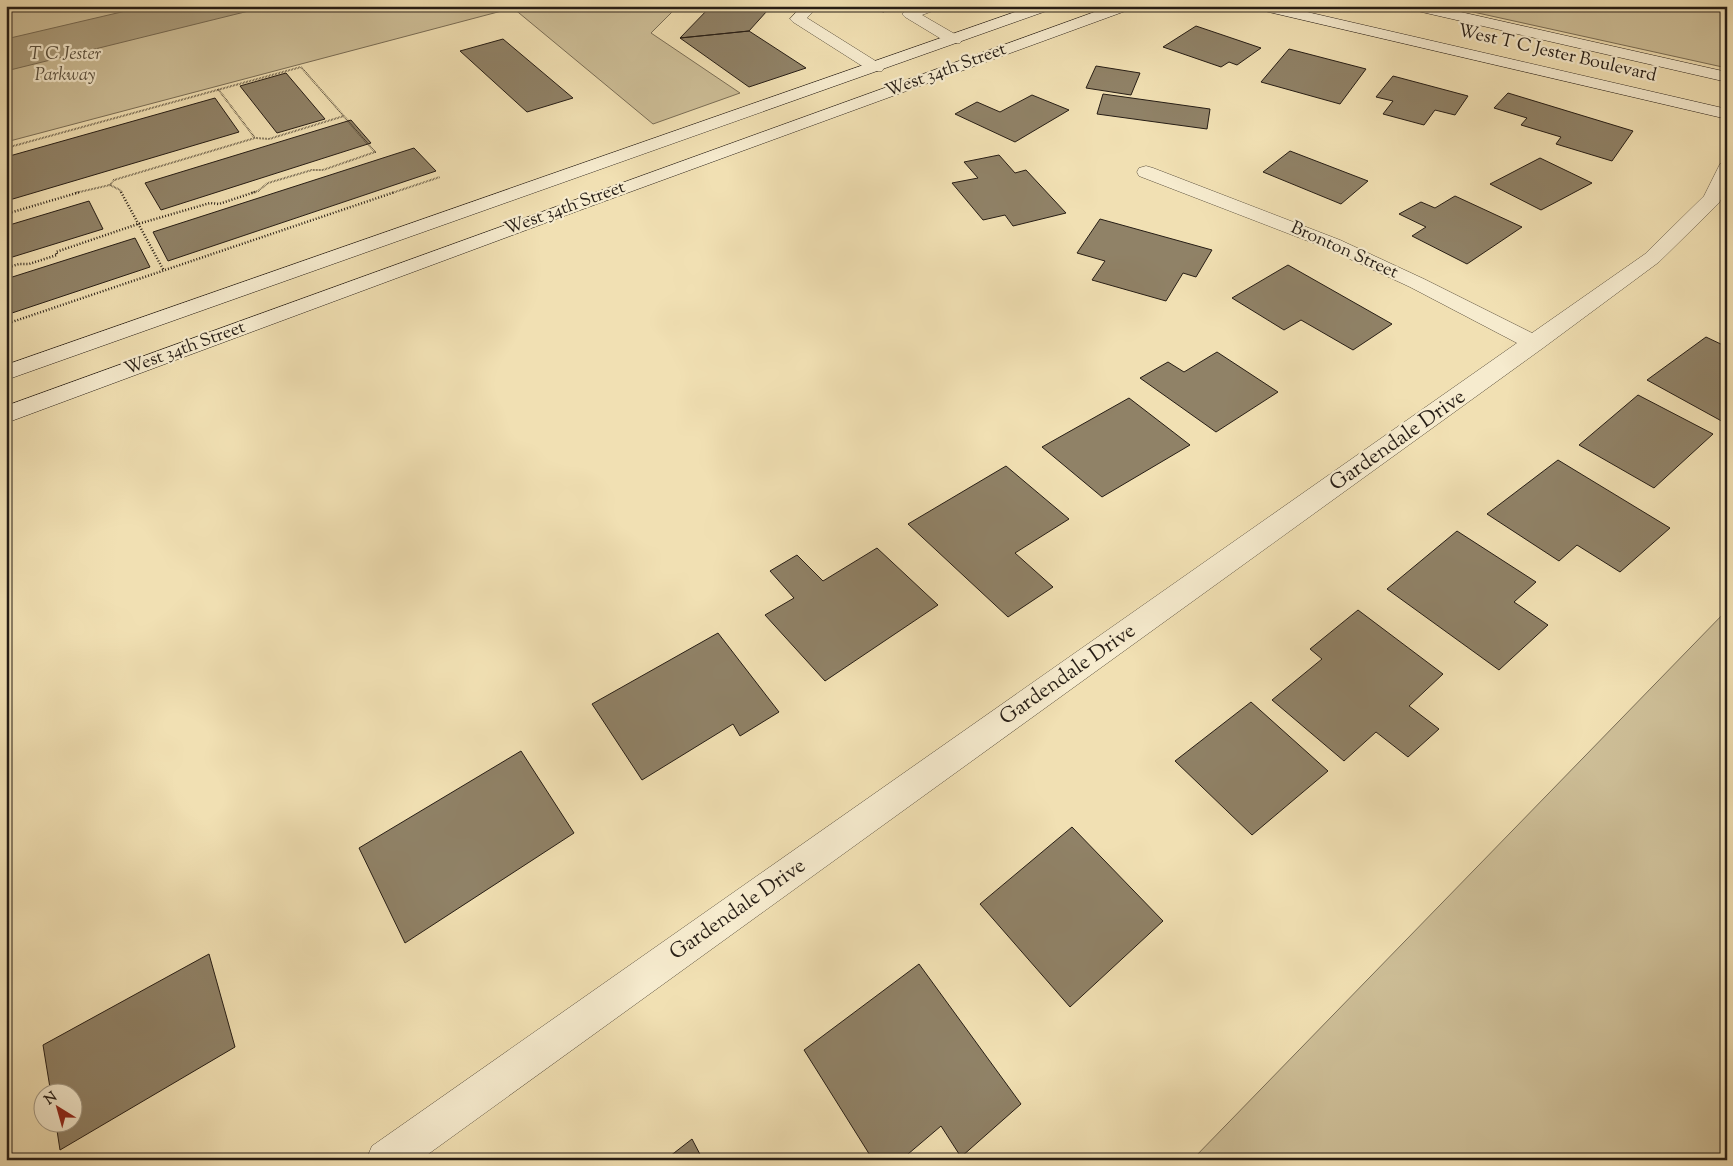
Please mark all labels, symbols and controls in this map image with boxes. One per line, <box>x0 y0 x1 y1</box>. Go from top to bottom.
street label: West T C Jester Boulevard <box>1455 18 1659 90</box>
street label: West 34th Street <box>882 37 1010 105</box>
park label: T C Jester Parkway <box>29 42 102 89</box>
street label: West 34th Street <box>501 175 629 243</box>
street label: Bronton Street <box>1286 216 1402 286</box>
street label: West 34th Street <box>121 315 249 383</box>
street label: Gardendale Drive <box>1324 383 1472 499</box>
street label: Gardendale Drive <box>994 617 1142 733</box>
street label: Gardendale Drive <box>664 852 812 968</box>
north arrow <box>32 1084 82 1134</box>
text: N <box>41 1088 62 1111</box>

